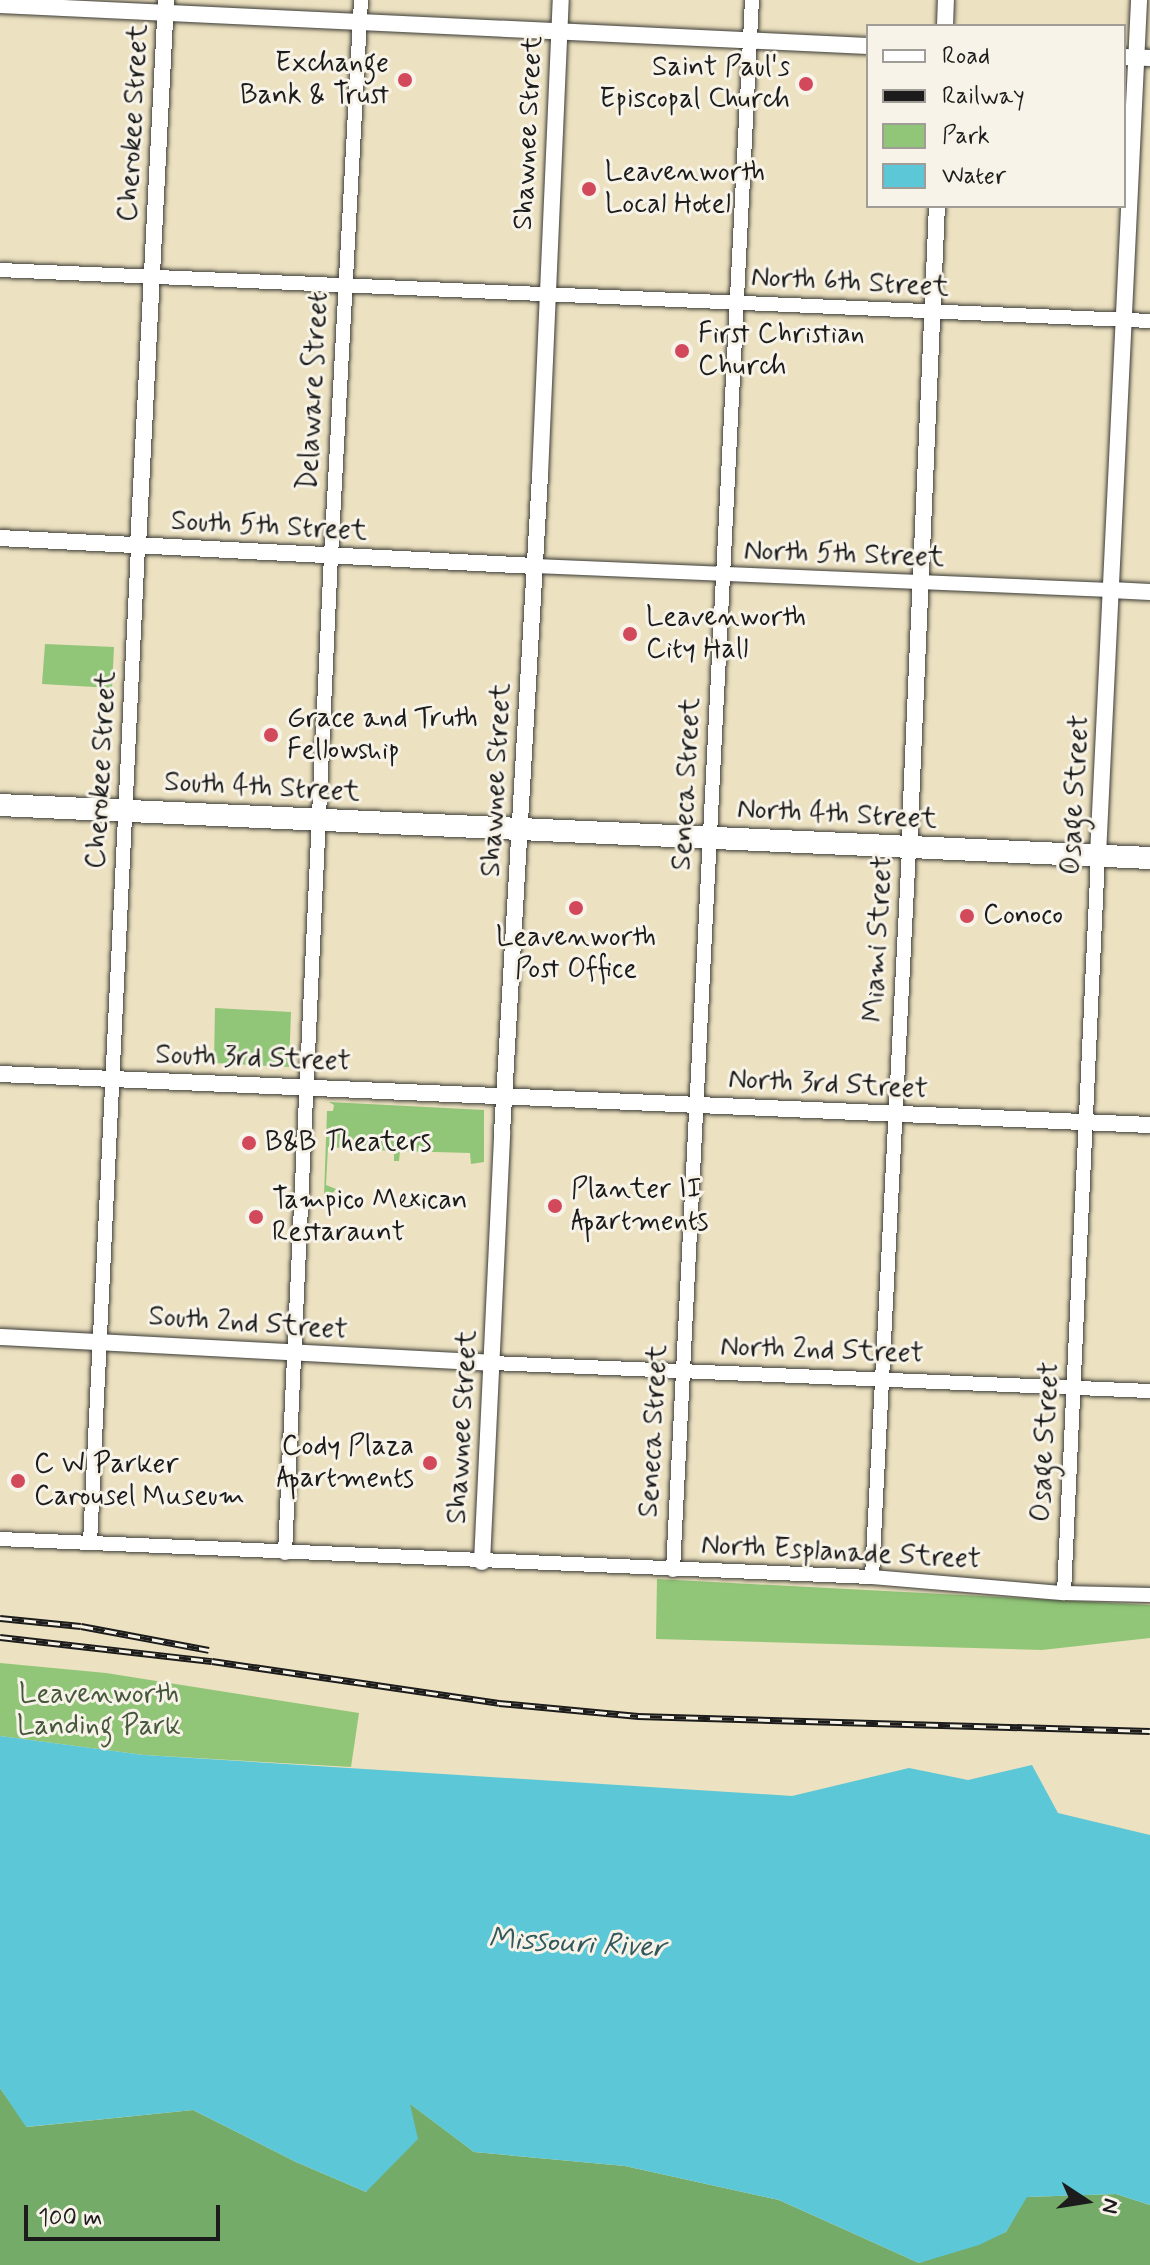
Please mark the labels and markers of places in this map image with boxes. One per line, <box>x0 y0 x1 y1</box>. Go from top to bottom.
place label: Exchange Bank & Trust <box>240 47 389 113</box>
place label: Saint Paul's Episcopal Church <box>593 51 790 117</box>
marker: Exchange Bank & Trust <box>396 71 414 89</box>
marker: Saint Paul's Episcopal Church <box>797 75 815 93</box>
place label: Leavenworth Local Hotel <box>605 156 765 222</box>
marker: Leavenworth Local Hotel <box>580 180 598 198</box>
place label: First Christian Church <box>698 318 865 384</box>
marker: First Christian Church <box>673 342 691 360</box>
place label: Leavenworth City Hall <box>646 601 806 667</box>
marker: Leavenworth City Hall <box>621 625 639 643</box>
place label: Grace and Truth Fellowship <box>287 702 473 768</box>
marker: Grace and Truth Fellowship <box>262 726 280 744</box>
marker: Leavenworth Post Office <box>567 899 585 917</box>
place label: Conoco <box>983 899 1063 933</box>
marker: Conoco <box>958 907 976 925</box>
place label: Leavenworth Post Office <box>496 921 656 987</box>
place label: B&B Theaters <box>265 1126 429 1160</box>
marker: B&B Theaters <box>240 1134 258 1152</box>
place label: Planter II Apartments <box>571 1173 709 1239</box>
place label: Tampico Mexican Restaraunt <box>272 1184 466 1250</box>
marker: Planter II Apartments <box>546 1197 564 1215</box>
marker: Tampico Mexican Restaraunt <box>247 1208 265 1226</box>
place label: Cody Plaza Apartments <box>276 1430 414 1496</box>
place label: C W Parker Carousel Museum <box>34 1448 252 1514</box>
marker: Cody Plaza Apartments <box>421 1454 439 1472</box>
marker: C W Parker Carousel Museum <box>9 1472 27 1490</box>

